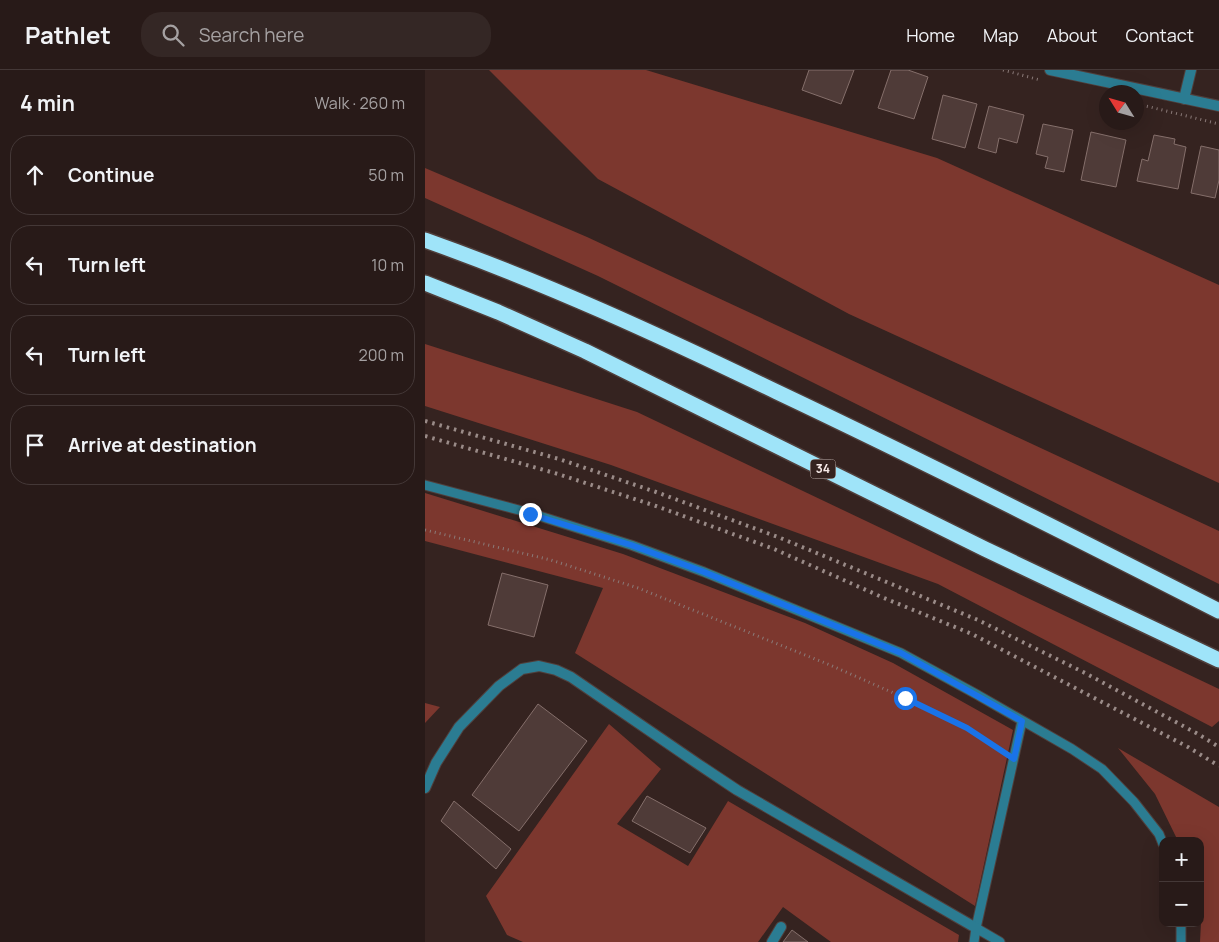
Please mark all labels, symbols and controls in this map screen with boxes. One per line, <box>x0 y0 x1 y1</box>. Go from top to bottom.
search box <box>141 12 491 57</box>
text: Pathlet <box>25 18 111 51</box>
icon: search <box>159 21 187 49</box>
text: Search here <box>199 22 304 48</box>
text: Home <box>906 23 955 47</box>
text: Map <box>983 23 1019 47</box>
text: About <box>1047 23 1097 47</box>
text: Contact <box>1125 23 1194 47</box>
north arrow <box>1099 85 1144 130</box>
text: 4 min <box>20 89 75 117</box>
text: Walk · 260 m <box>315 92 405 114</box>
icon: ahead <box>21 161 49 189</box>
text: Continue <box>68 162 154 188</box>
text: 50 m <box>368 164 404 186</box>
icon: left <box>21 251 49 279</box>
text: Turn left <box>68 252 146 278</box>
text: 10 m <box>371 254 404 276</box>
icon: left <box>21 341 49 369</box>
text: Turn left <box>68 342 146 368</box>
text: 200 m <box>359 344 404 366</box>
icon: arrive <box>21 431 49 459</box>
text: Arrive at destination <box>68 432 257 458</box>
road number: 34 <box>811 459 835 478</box>
route end <box>519 503 542 526</box>
route start <box>894 687 917 710</box>
map controls <box>1159 837 1204 927</box>
button: + <box>1159 837 1204 882</box>
button: − <box>1159 882 1204 927</box>

